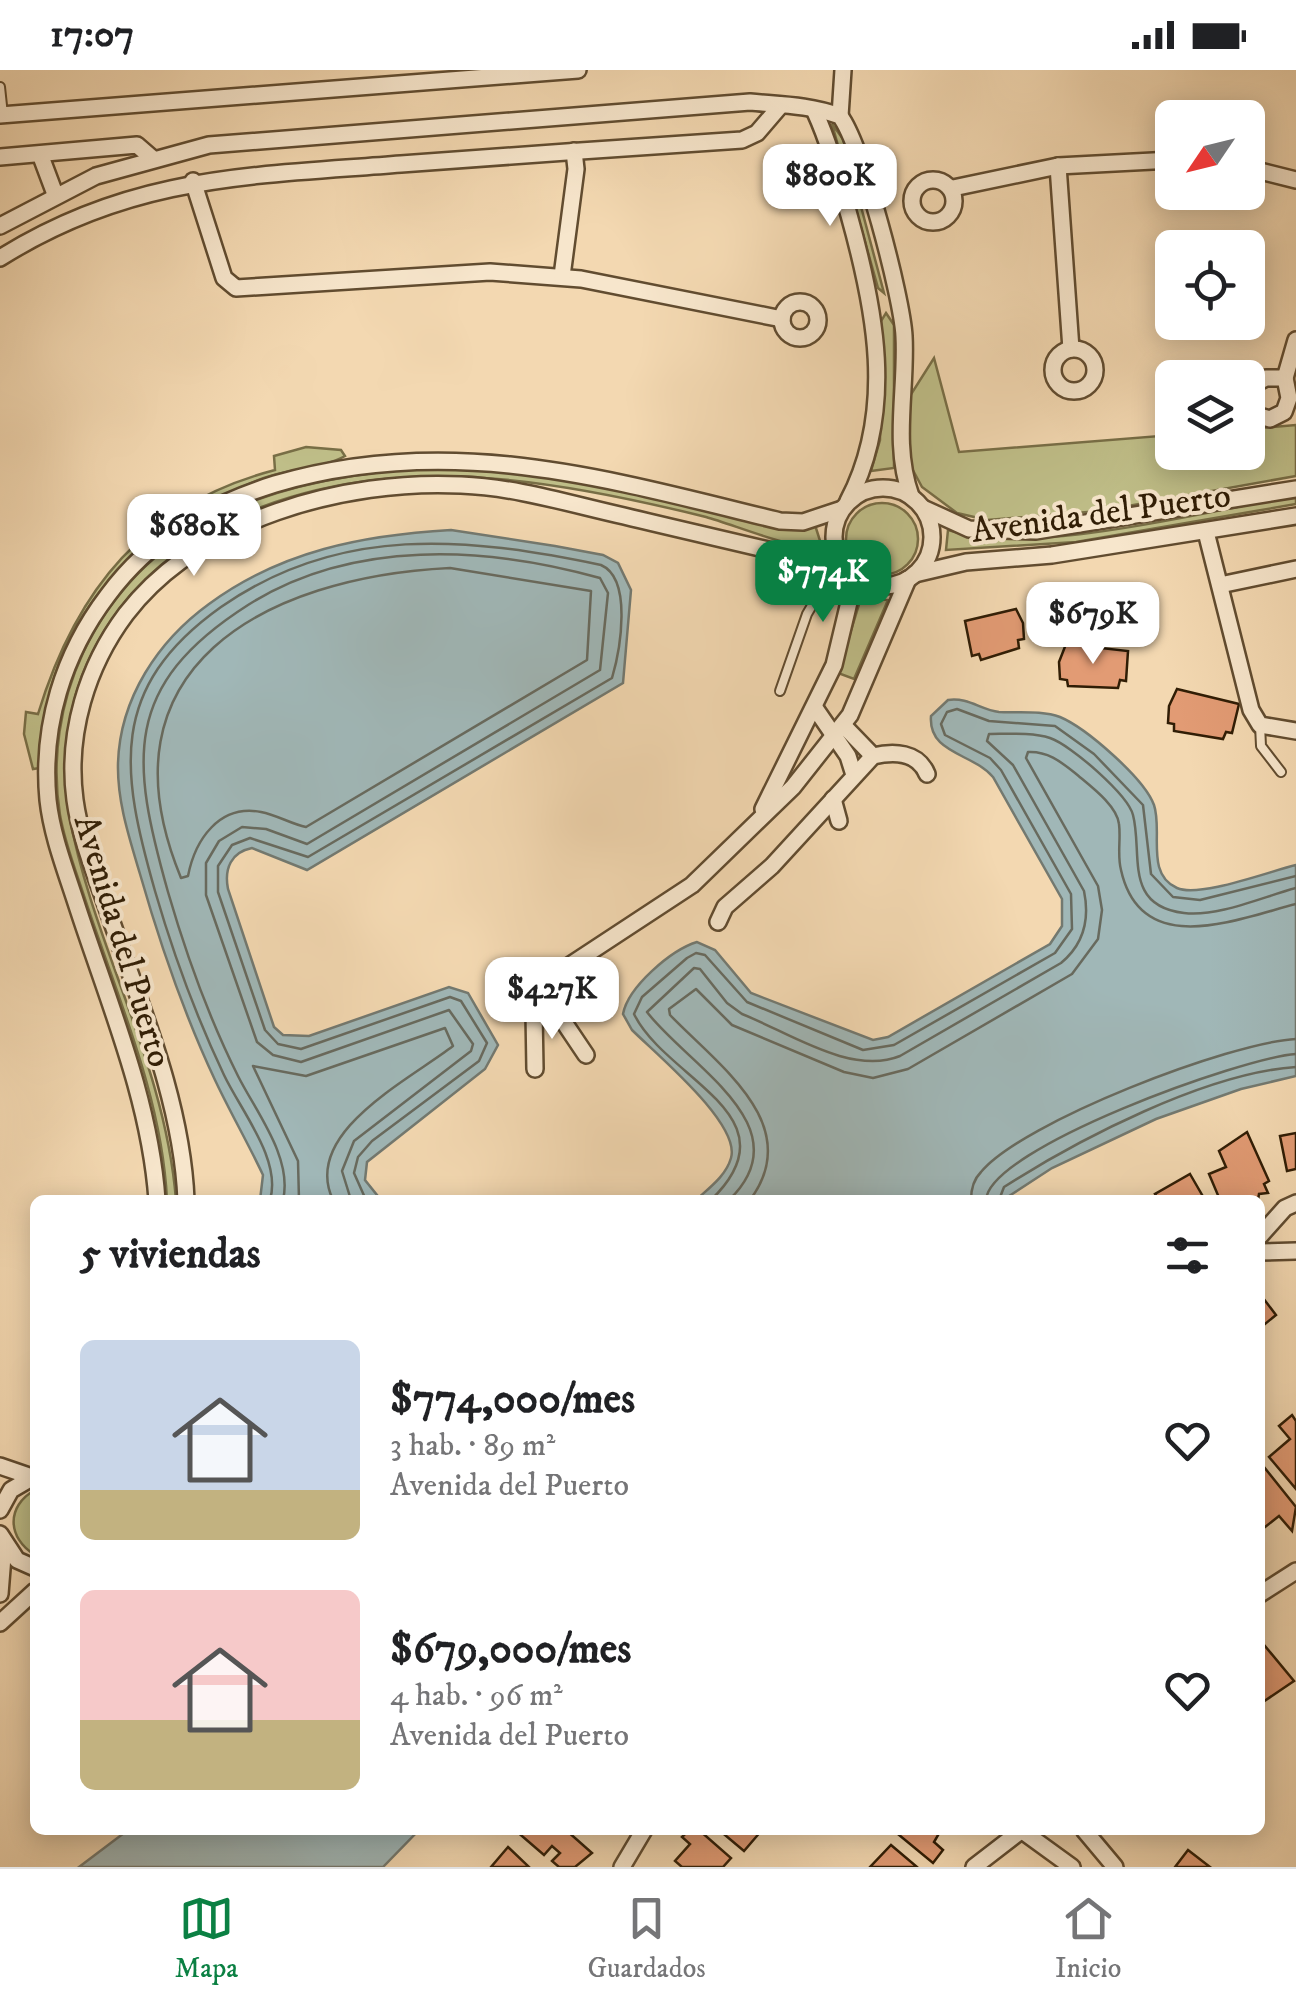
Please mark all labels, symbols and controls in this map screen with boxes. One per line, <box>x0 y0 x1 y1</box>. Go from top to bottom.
text: 17:07 <box>50 11 134 59</box>
north arrow <box>1155 100 1265 210</box>
map controls <box>1155 100 1265 470</box>
pin: $800K <box>760 144 900 229</box>
text: $800K <box>785 156 875 196</box>
button: locate <box>1155 230 1265 340</box>
button: layers <box>1155 360 1265 470</box>
street label: Avenida del Puerto <box>968 474 1234 554</box>
pin: $680K <box>124 494 264 579</box>
text: $680K <box>149 506 239 546</box>
pin: $774K <box>753 540 893 625</box>
text: $774K <box>777 552 869 592</box>
pin: $679K <box>1023 582 1163 667</box>
text: $679K <box>1048 594 1138 634</box>
street label: Avenida del Puerto <box>63 810 181 1072</box>
pin: $427K <box>482 957 622 1042</box>
text: $427K <box>507 969 597 1009</box>
icon: filters <box>1160 1228 1215 1283</box>
text: 5 viviendas <box>80 1229 261 1281</box>
text: $774,000/mes <box>390 1374 635 1426</box>
icon: home <box>160 1380 280 1500</box>
icon: heart <box>1160 1413 1215 1468</box>
text: 3 hab. · 89 m² <box>390 1426 555 1466</box>
text: Avenida del Puerto <box>390 1466 629 1506</box>
text: $679,000/mes <box>390 1624 631 1676</box>
icon: home <box>160 1630 280 1750</box>
icon: heart <box>1160 1663 1215 1718</box>
text: 4 hab. · 96 m² <box>390 1676 563 1716</box>
text: Avenida del Puerto <box>390 1716 629 1756</box>
tab: Mapa <box>175 1891 238 1986</box>
tab: Guardados <box>588 1891 706 1986</box>
tab: Inicio <box>1055 1891 1121 1986</box>

